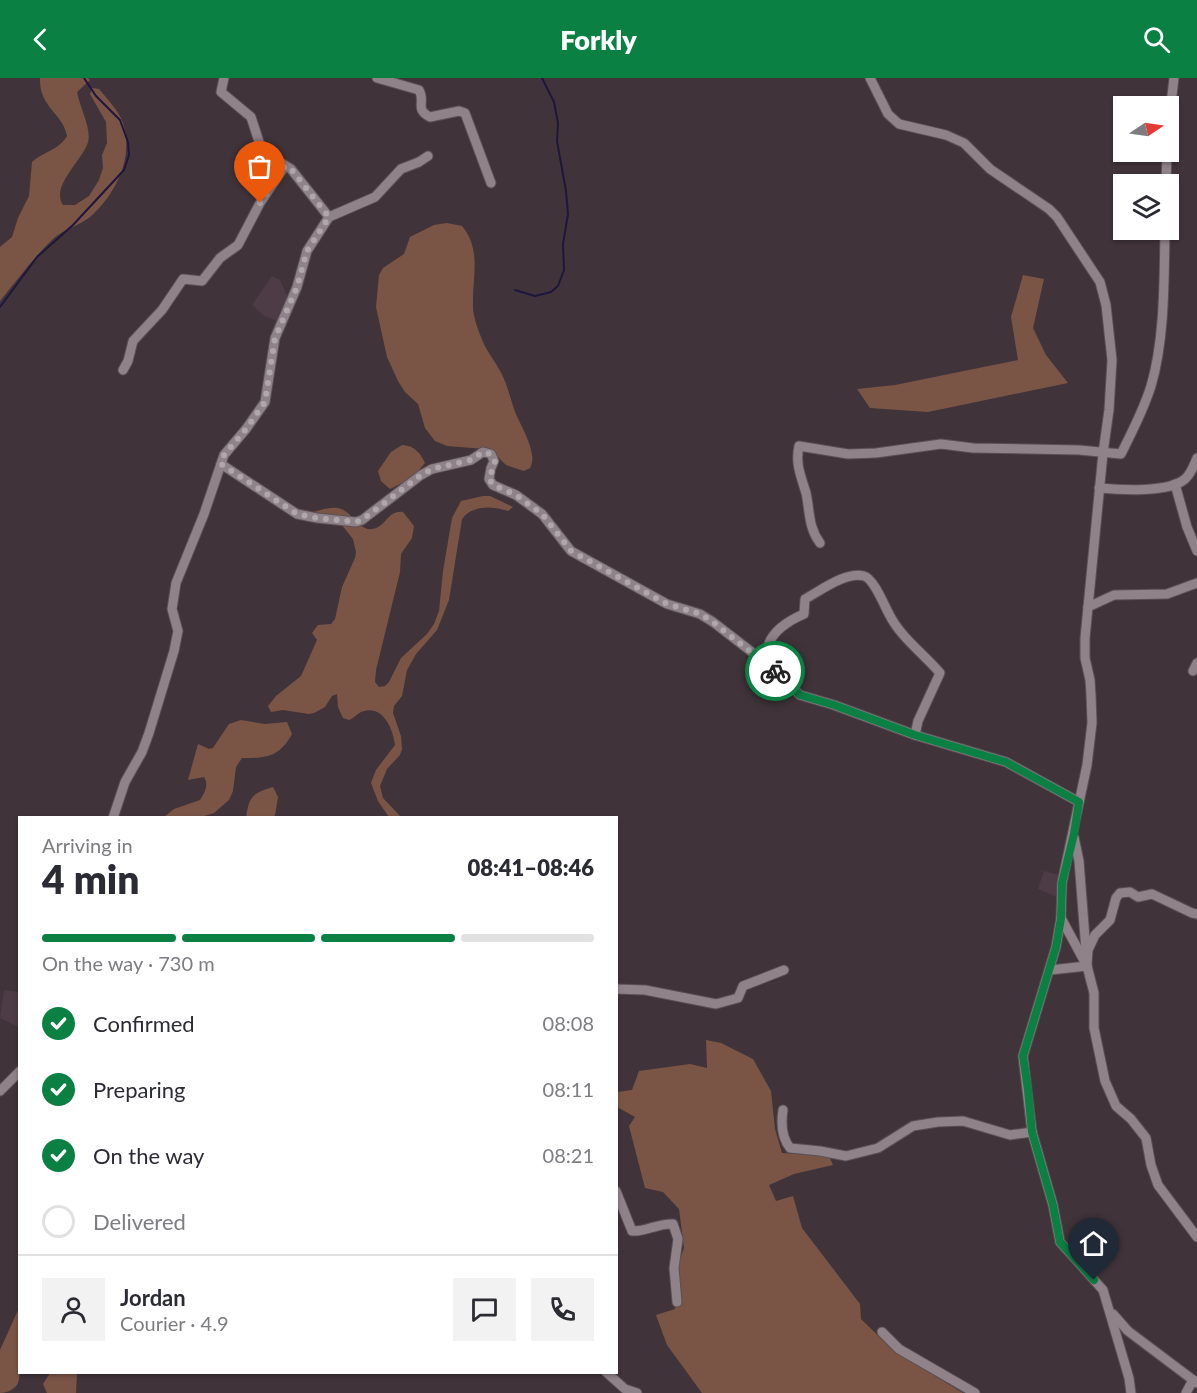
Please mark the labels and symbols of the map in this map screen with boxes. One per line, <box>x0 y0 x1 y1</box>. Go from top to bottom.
north arrow <box>1113 96 1179 162</box>
pin <box>234 141 285 203</box>
courier <box>745 641 805 701</box>
pin <box>1068 1218 1119 1280</box>

